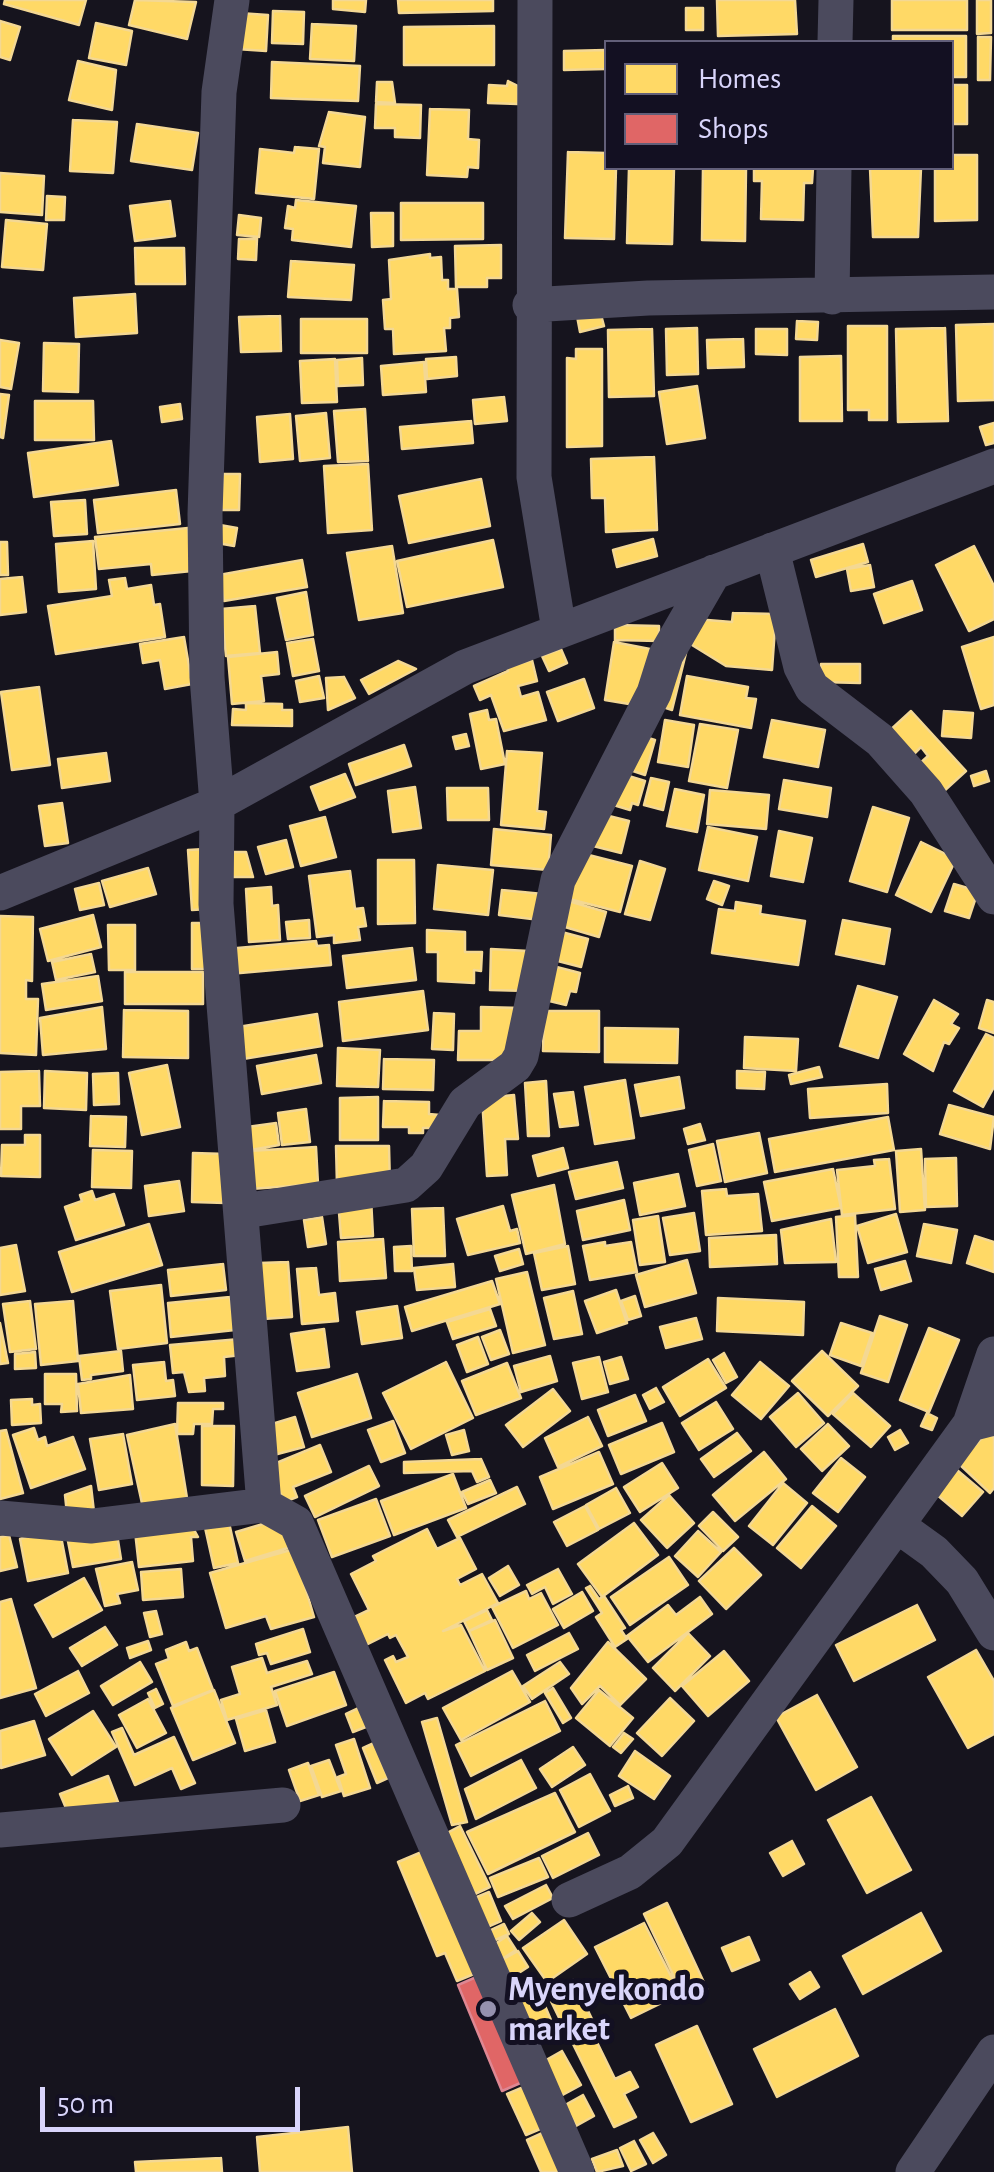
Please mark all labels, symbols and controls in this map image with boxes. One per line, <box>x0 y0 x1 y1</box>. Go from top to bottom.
legend <box>604 40 954 170</box>
text: Homes <box>698 64 781 94</box>
text: Shops <box>698 114 769 144</box>
place label: Myenyekondo market <box>508 1968 705 2050</box>
marker: Myenyekondo market <box>477 1998 499 2020</box>
scale bar <box>45 2067 305 2129</box>
text: 50 m <box>57 2089 114 2119</box>

